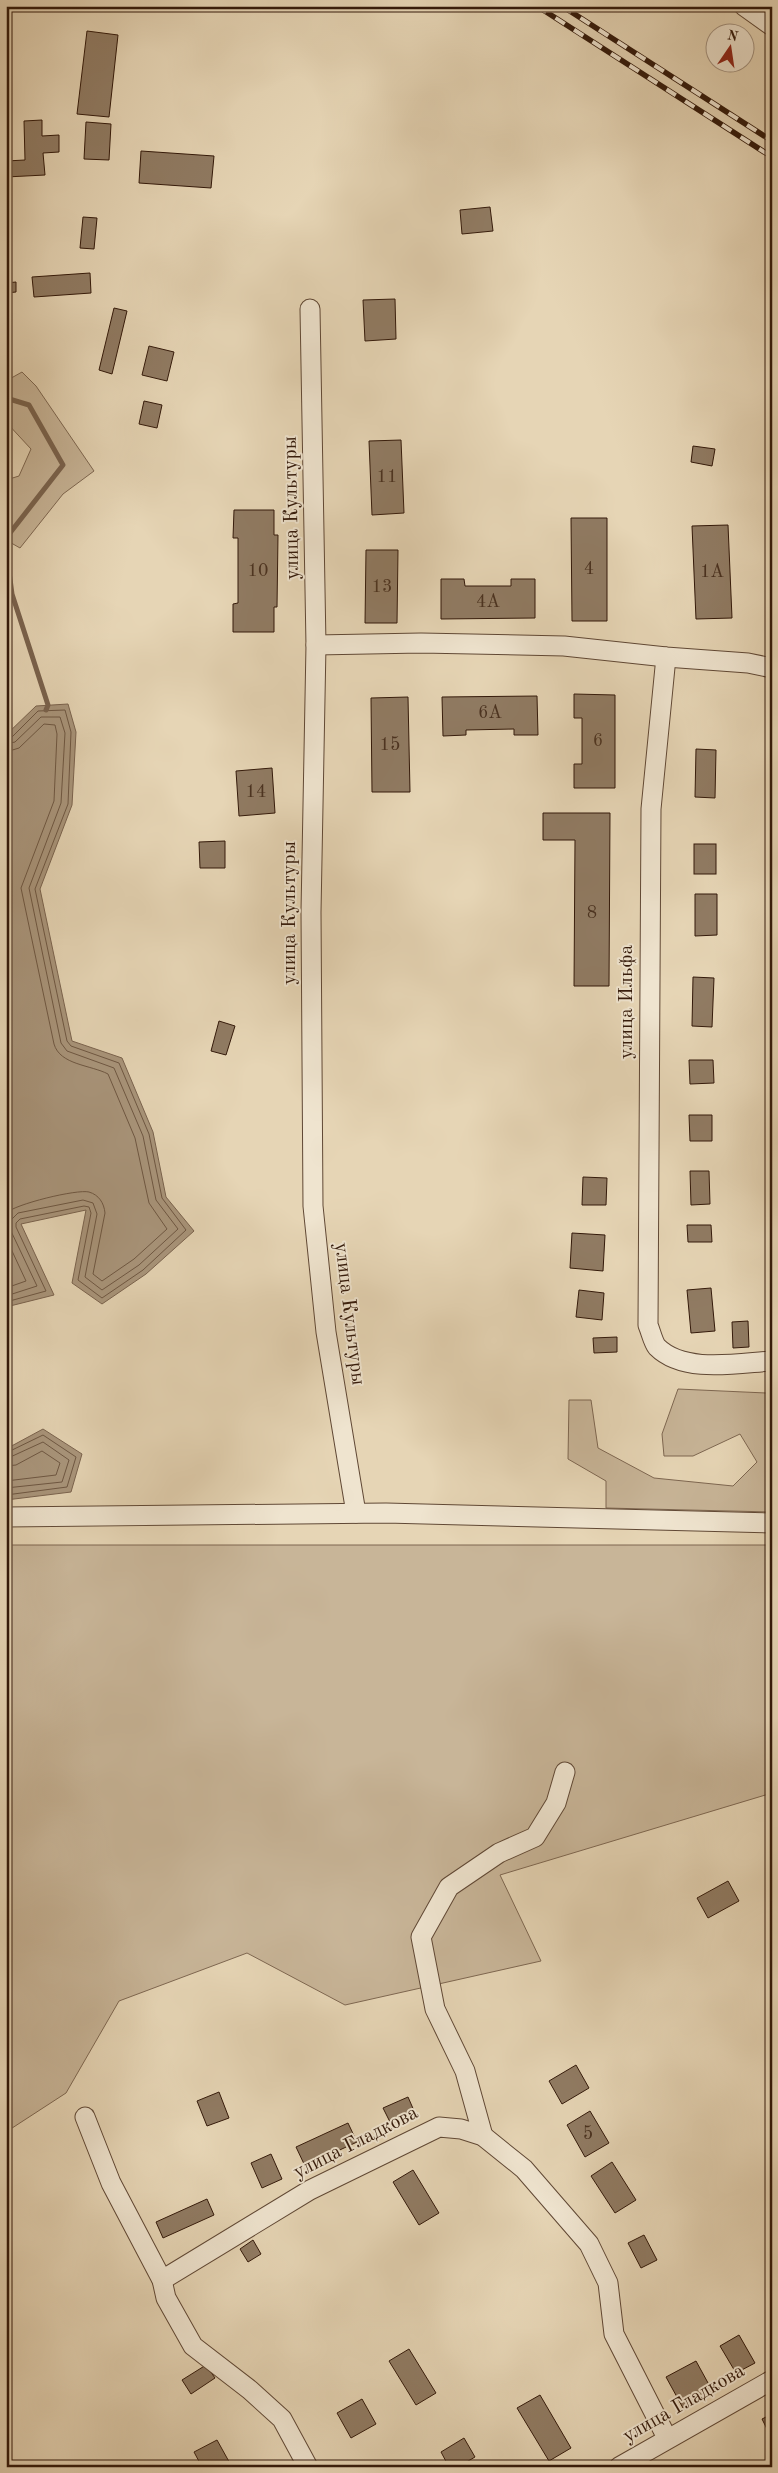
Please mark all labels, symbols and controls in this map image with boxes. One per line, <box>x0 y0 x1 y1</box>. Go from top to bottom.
north arrow <box>706 22 756 72</box>
text: N <box>726 28 740 44</box>
street label: улица Культуры <box>281 436 303 580</box>
house number: 11 <box>377 468 397 486</box>
house number: 4 <box>584 560 594 578</box>
house number: 10 <box>248 562 268 580</box>
house number: 1А <box>700 563 724 581</box>
house number: 13 <box>372 578 392 596</box>
house number: 4А <box>476 593 500 611</box>
house number: 6А <box>478 704 502 722</box>
house number: 6 <box>593 732 603 750</box>
house number: 15 <box>380 736 400 754</box>
house number: 14 <box>246 783 266 801</box>
street label: улица Культуры <box>280 841 300 985</box>
house number: 8 <box>587 904 597 922</box>
street label: улица Ильфа <box>617 945 637 1059</box>
street label: улица Культуры <box>330 1241 368 1387</box>
street label: улица Гладкова <box>290 2103 422 2183</box>
house number: 5 <box>583 2125 593 2143</box>
street label: улица Гладкова <box>620 2361 748 2447</box>

